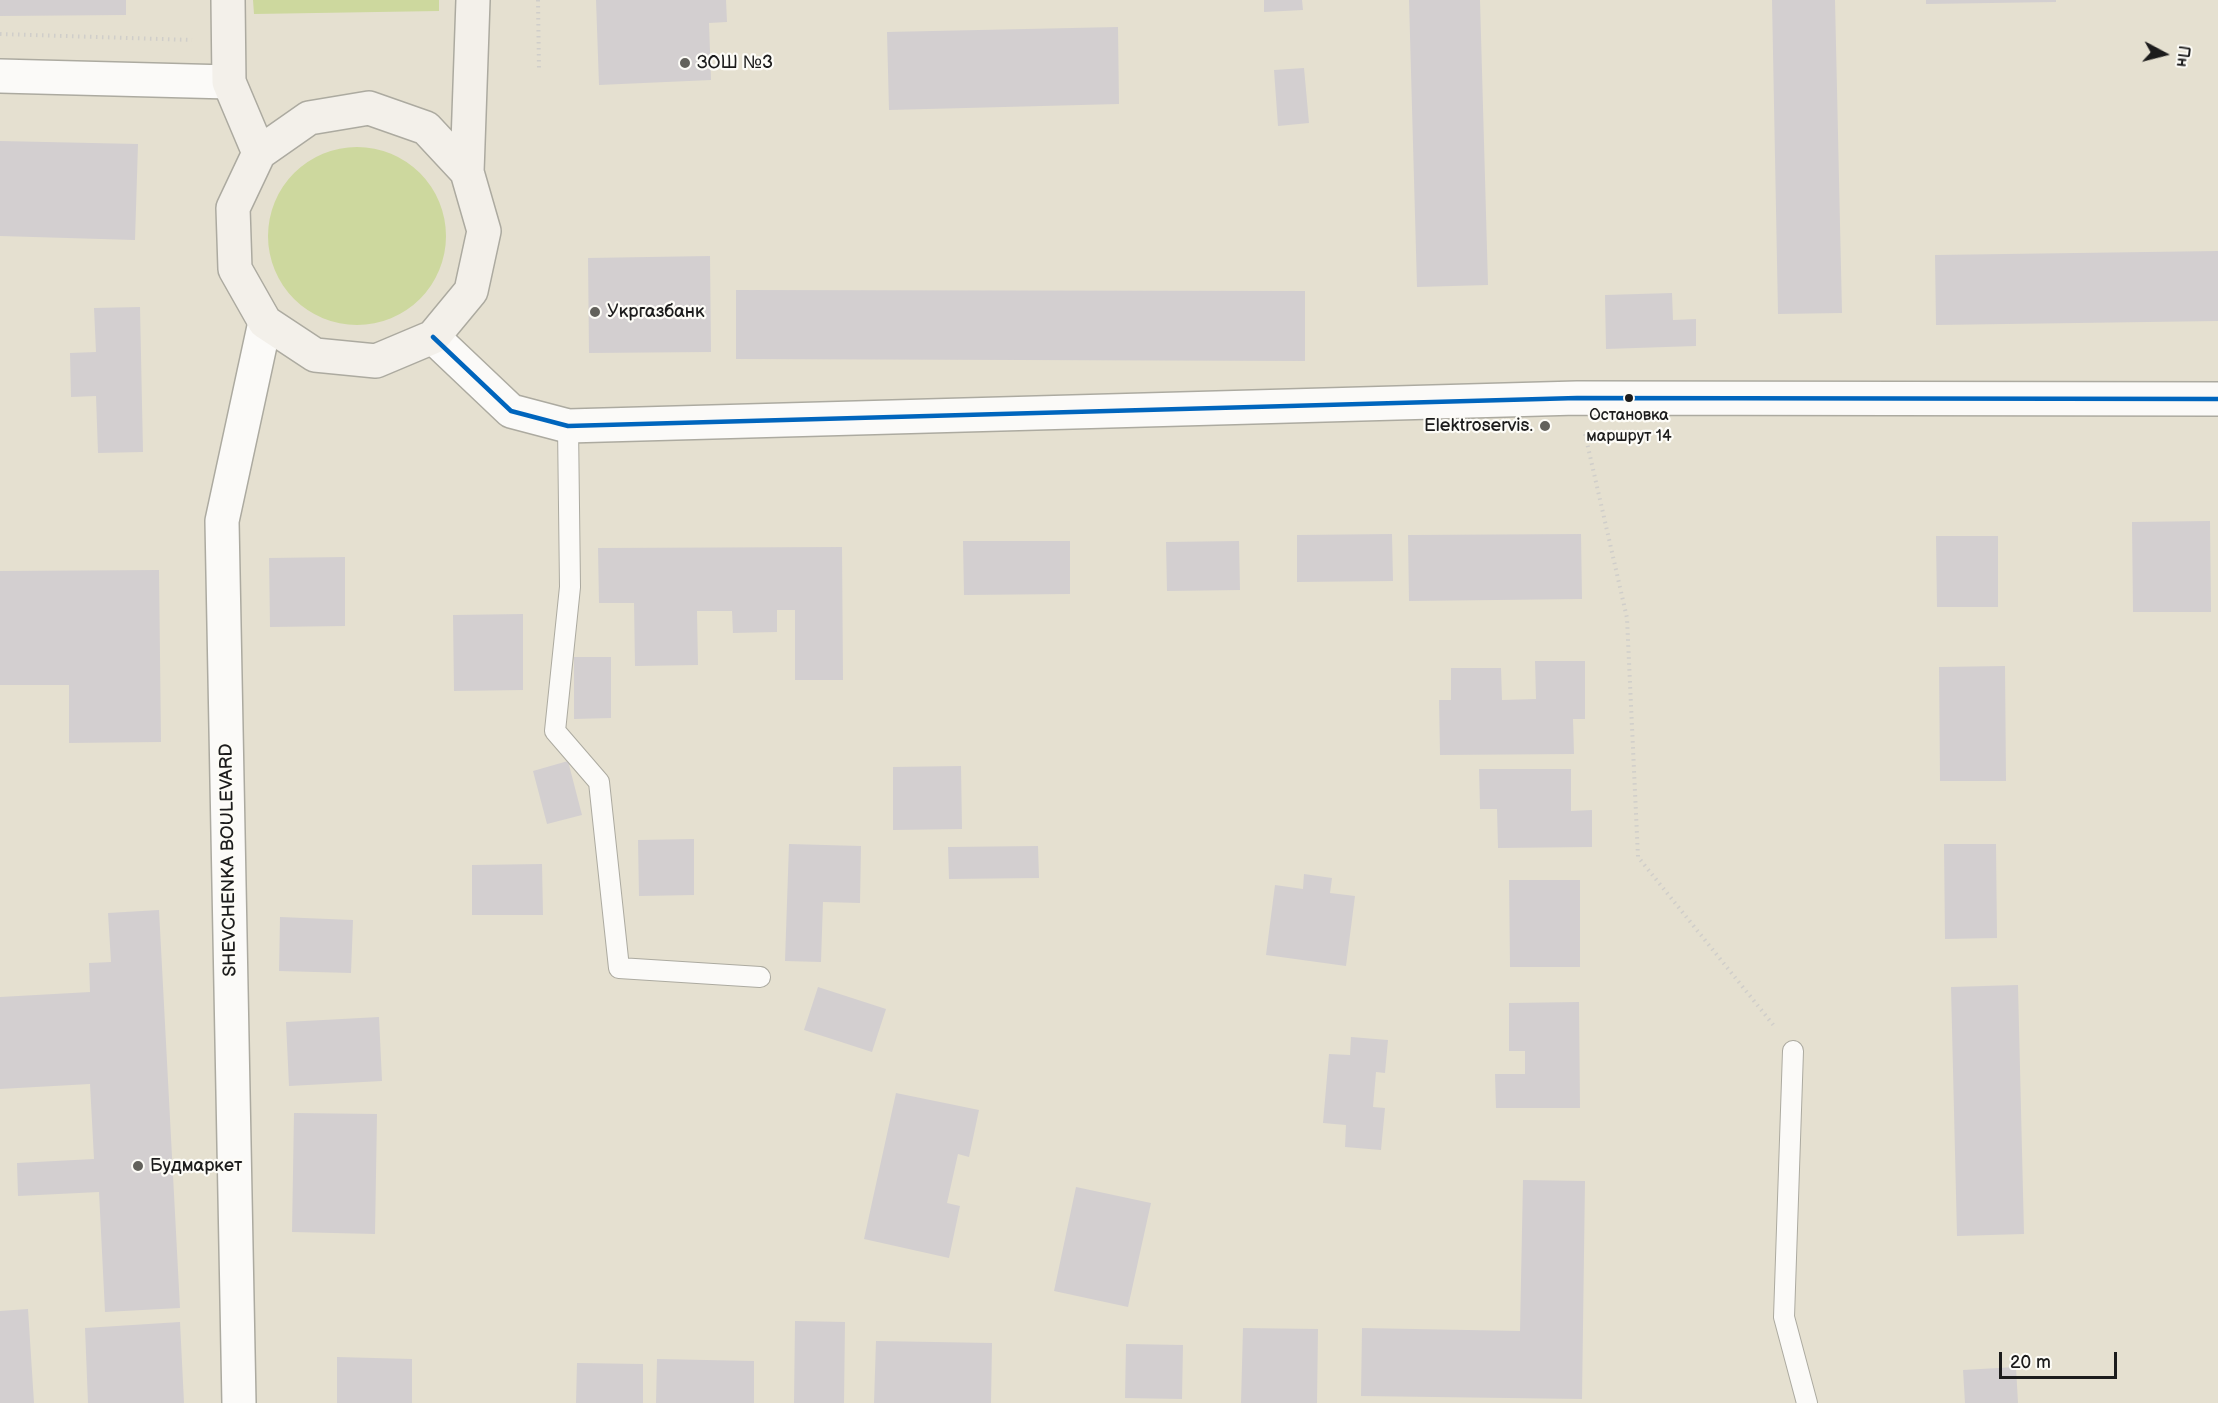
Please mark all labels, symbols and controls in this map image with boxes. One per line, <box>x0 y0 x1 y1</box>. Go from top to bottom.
north arrow <box>2134 24 2194 84</box>
text: Пн <box>2172 45 2193 68</box>
place label: ЗОШ №3 <box>697 52 773 74</box>
marker: ЗОШ №3 <box>678 56 692 70</box>
place label: Укргазбанк <box>607 301 705 323</box>
marker: Укргазбанк <box>588 305 602 319</box>
marker: Остановка маршрут 14 <box>1623 392 1635 404</box>
place label: Остановка маршрут 14 <box>1586 406 1672 444</box>
place label: Elektroservis. <box>1424 415 1533 437</box>
marker: Elektroservis. <box>1538 419 1552 433</box>
street label: SHEVCHENKA BOULEVARD <box>216 743 242 977</box>
place label: Будмаркет <box>150 1155 242 1177</box>
marker: Будмаркет <box>131 1159 145 1173</box>
scale bar <box>2002 1340 2120 1378</box>
text: 20 m <box>2010 1352 2051 1373</box>

